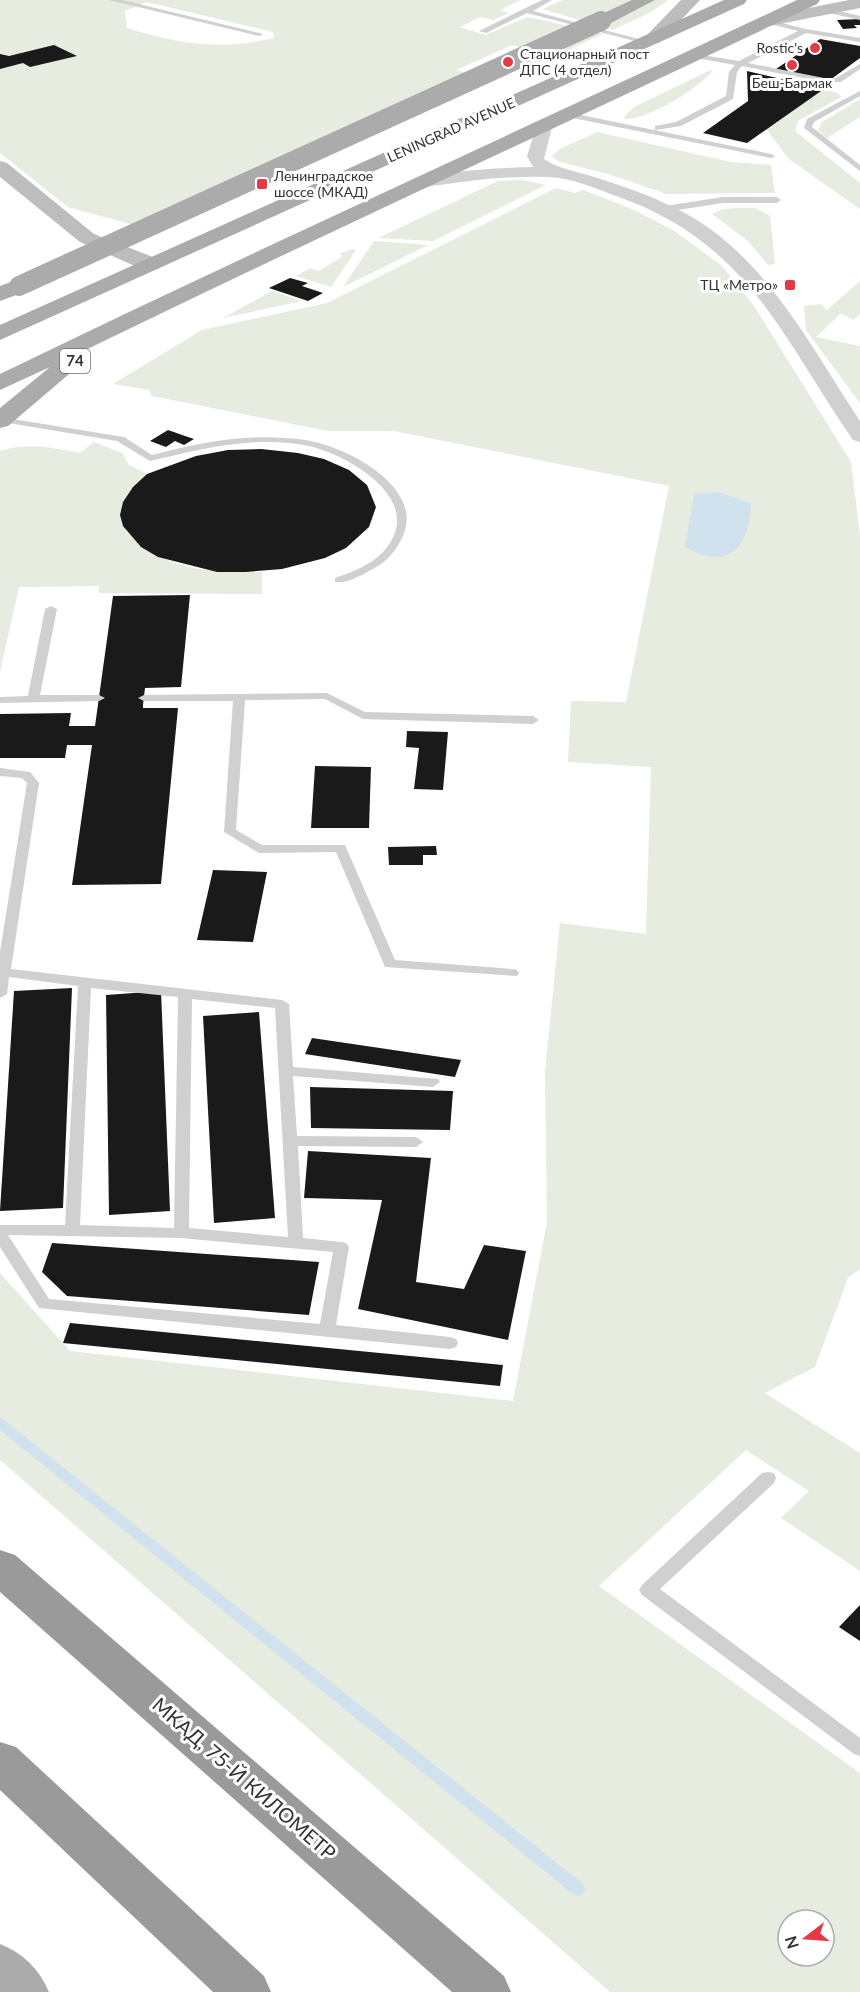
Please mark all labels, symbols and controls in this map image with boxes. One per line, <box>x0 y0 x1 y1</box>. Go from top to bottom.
place label: Rostic's <box>757 39 803 56</box>
marker: Rostic's <box>808 41 822 55</box>
place label: Стационарный пост ДПС (4 отдел) <box>520 45 649 78</box>
marker: Стационарный пост ДПС (4 отдел) <box>501 55 515 69</box>
marker: Беш-Бармак <box>785 58 799 72</box>
place label: Беш-Бармак <box>752 74 833 91</box>
street label: LENINGRAD AVENUE <box>384 94 517 165</box>
place label: Ленинградское шоссе (МКАД) <box>273 167 373 200</box>
marker: Ленинградское шоссе (МКАД) <box>255 177 269 191</box>
place label: ТЦ «Метро» <box>700 276 778 293</box>
marker: ТЦ «Метро» <box>783 278 797 292</box>
road number: 74 <box>60 349 90 373</box>
street label: МКАД, 75-Й КИЛОМЕТР <box>148 1692 341 1864</box>
north arrow <box>776 1908 836 1968</box>
text: N <box>780 1934 802 1951</box>

